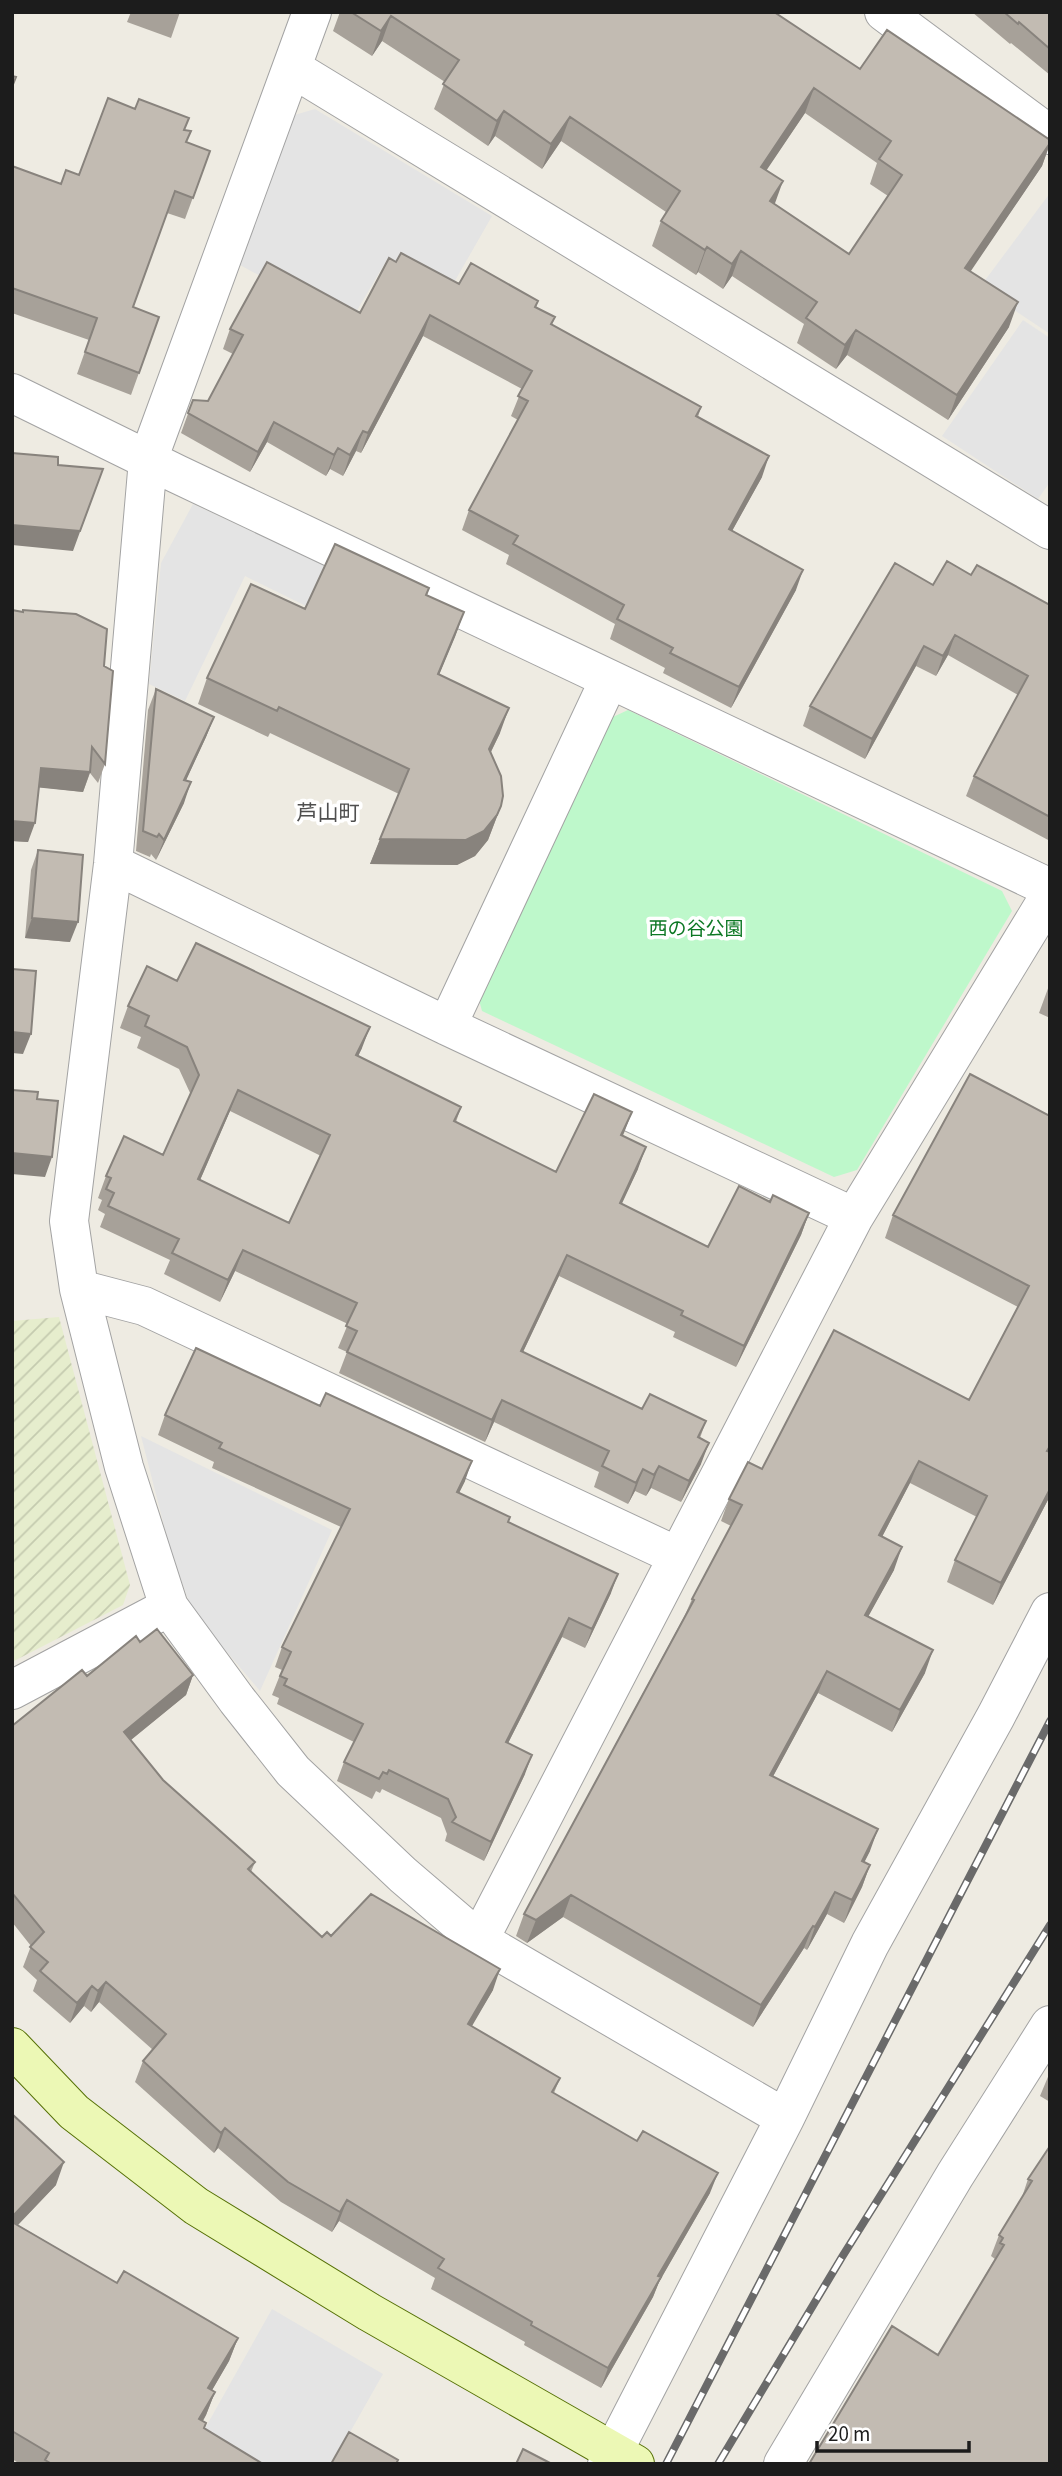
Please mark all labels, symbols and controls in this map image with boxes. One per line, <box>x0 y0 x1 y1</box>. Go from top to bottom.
district label: 芦山町 <box>297 798 360 828</box>
park label: 西の谷公園 <box>648 916 744 943</box>
scale bar <box>817 2410 969 2454</box>
text: 20 m <box>828 2419 870 2449</box>

